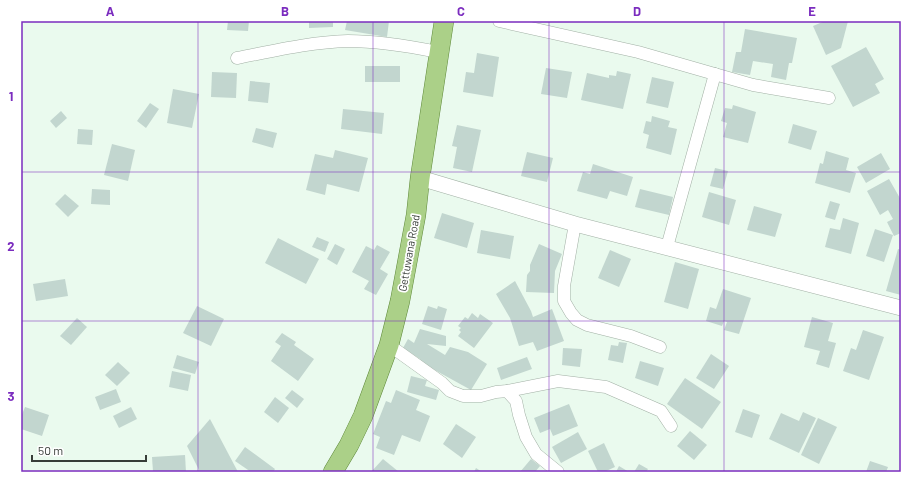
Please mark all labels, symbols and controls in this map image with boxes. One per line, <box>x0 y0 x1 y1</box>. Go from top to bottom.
text: A <box>106 3 115 19</box>
text: B <box>281 3 289 19</box>
text: C <box>457 3 465 19</box>
text: D <box>633 3 641 19</box>
text: E <box>808 3 816 19</box>
text: 1 <box>9 88 13 104</box>
street label: Gettuwana Road <box>395 213 422 292</box>
text: 2 <box>7 238 15 254</box>
text: 3 <box>7 388 15 404</box>
scale bar <box>32 437 146 463</box>
text: 50 m <box>38 443 63 457</box>

